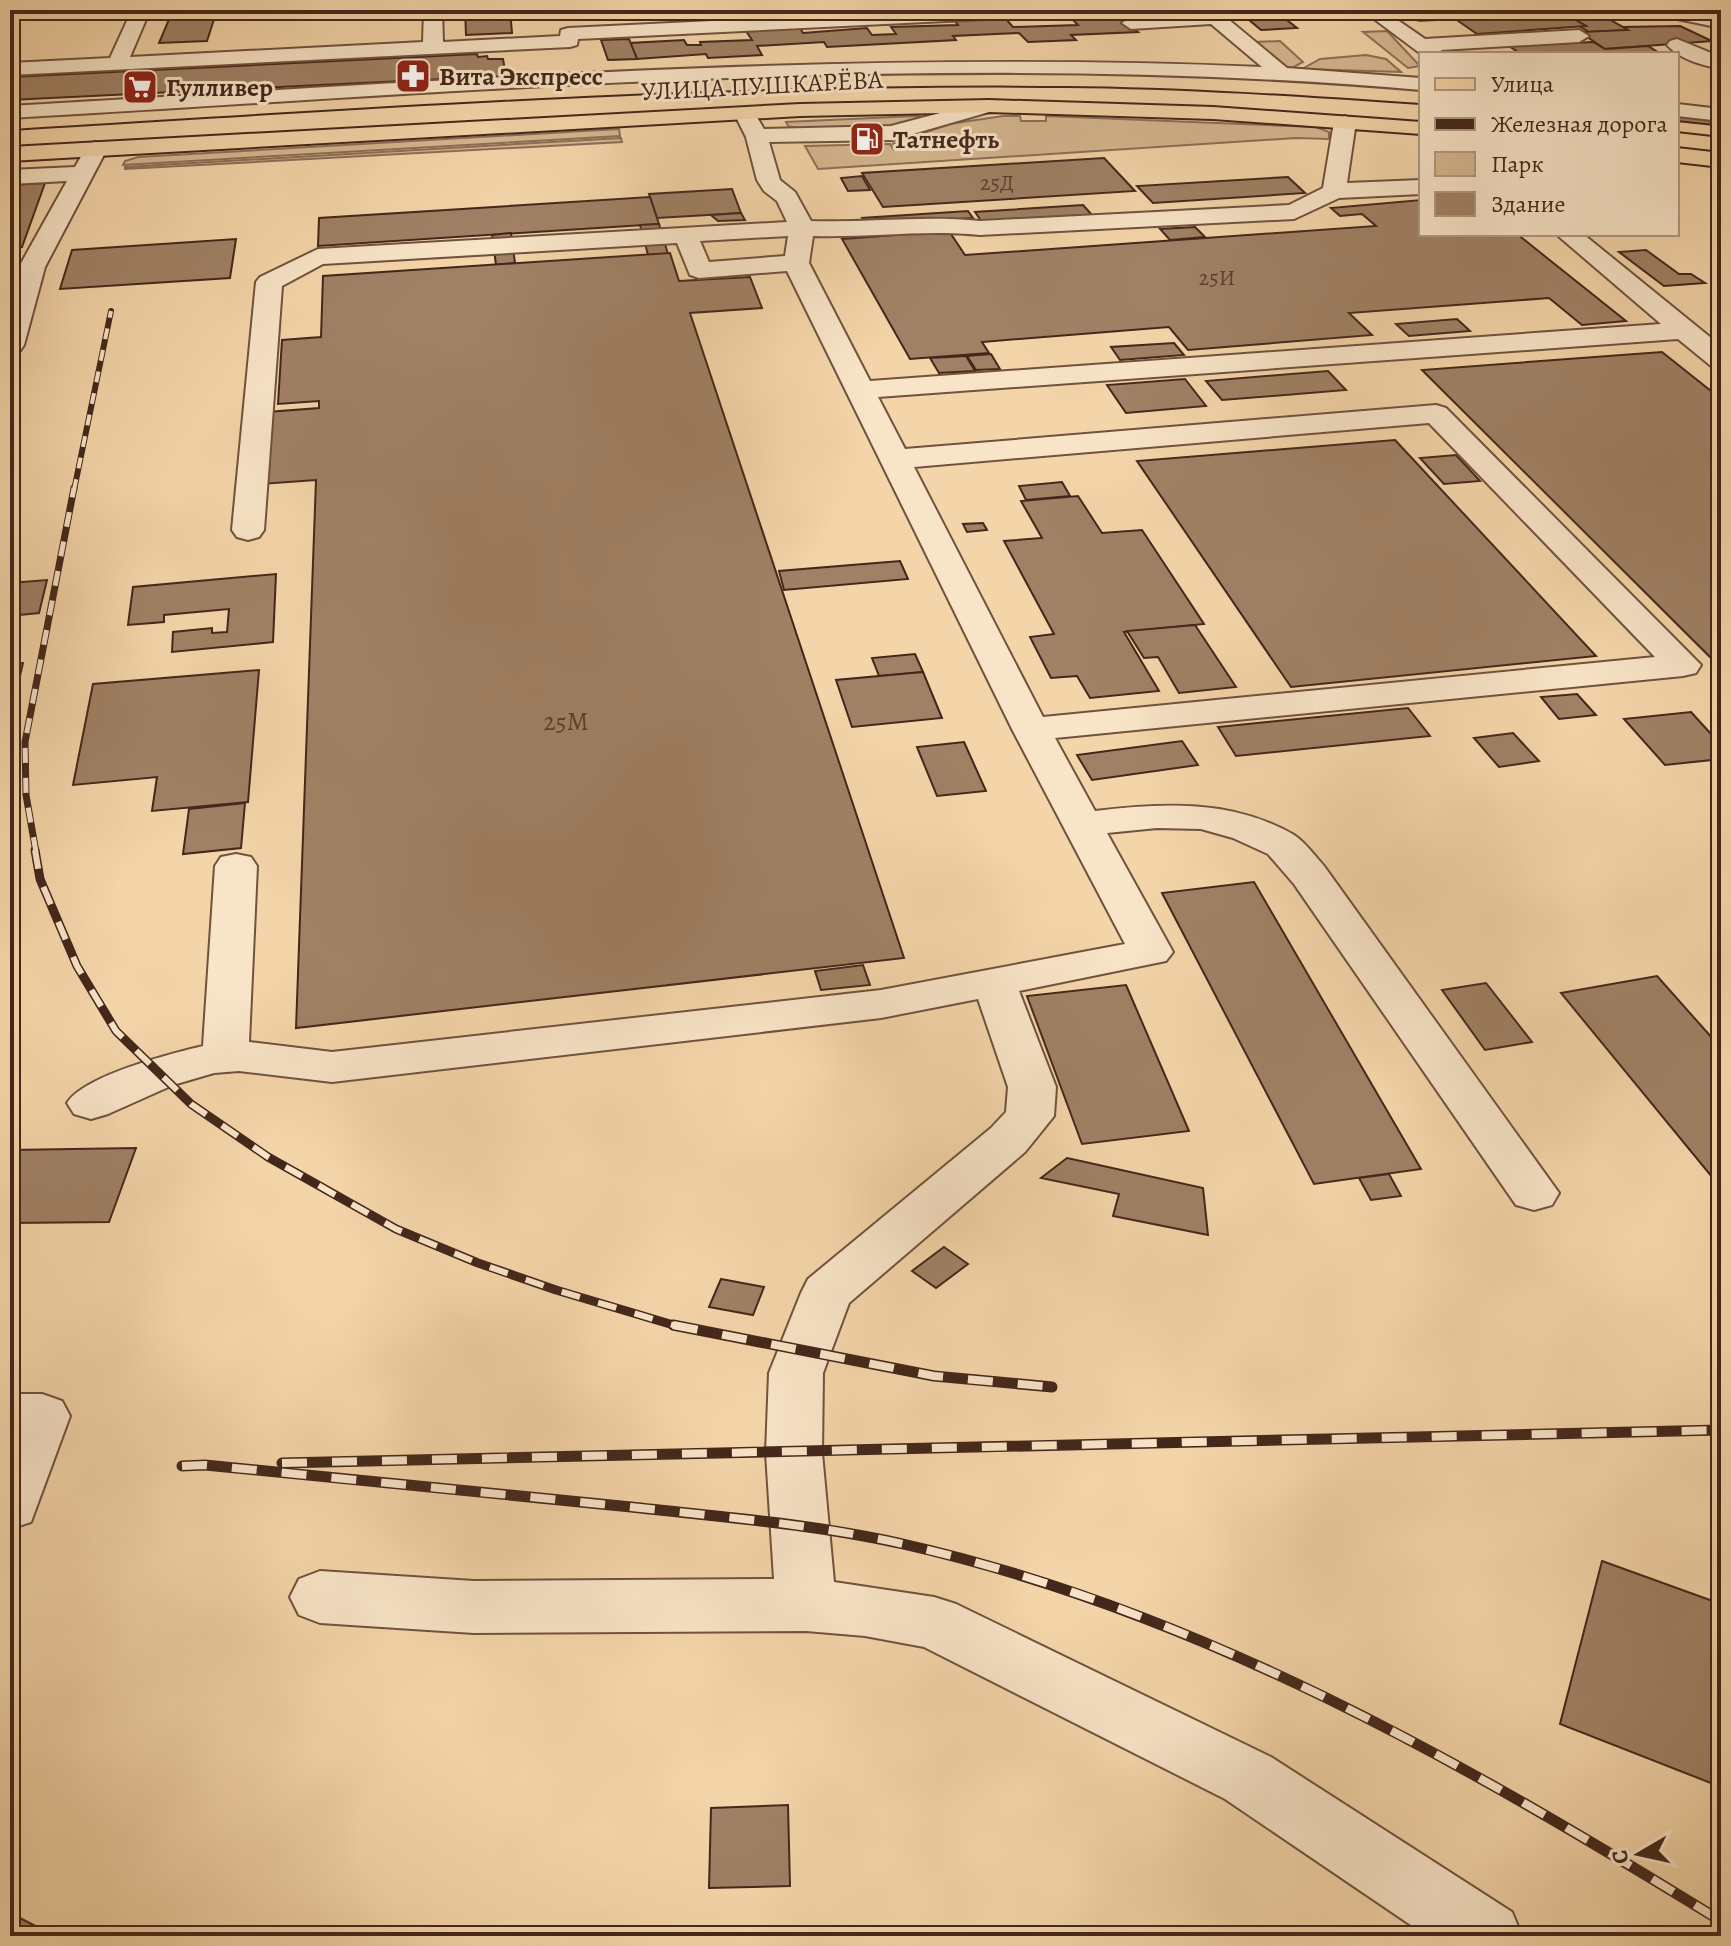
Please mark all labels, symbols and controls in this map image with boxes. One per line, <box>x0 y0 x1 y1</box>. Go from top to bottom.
legend <box>1419 52 1679 236</box>
pharmacy icon: Вита Экспресс <box>394 57 432 95</box>
place label: Вита Экспресс <box>439 59 603 94</box>
street label: УЛИЦА ПУШКАРЁВА <box>640 62 885 109</box>
supermarket icon: Гулливер <box>121 68 159 106</box>
text: Улица <box>1491 68 1554 100</box>
place label: Гулливер <box>166 70 273 105</box>
text: Железная дорога <box>1491 108 1667 140</box>
fuel station icon: Татнефть <box>848 120 886 158</box>
place label: Татнефть <box>893 122 999 157</box>
text: Парк <box>1491 148 1544 180</box>
house number: 25Д <box>980 168 1014 198</box>
text: Здание <box>1491 188 1566 220</box>
house number: 25И <box>1199 263 1235 293</box>
house number: 25М <box>543 704 589 739</box>
north arrow <box>1599 1814 1679 1894</box>
text: С <box>1604 1848 1636 1866</box>

